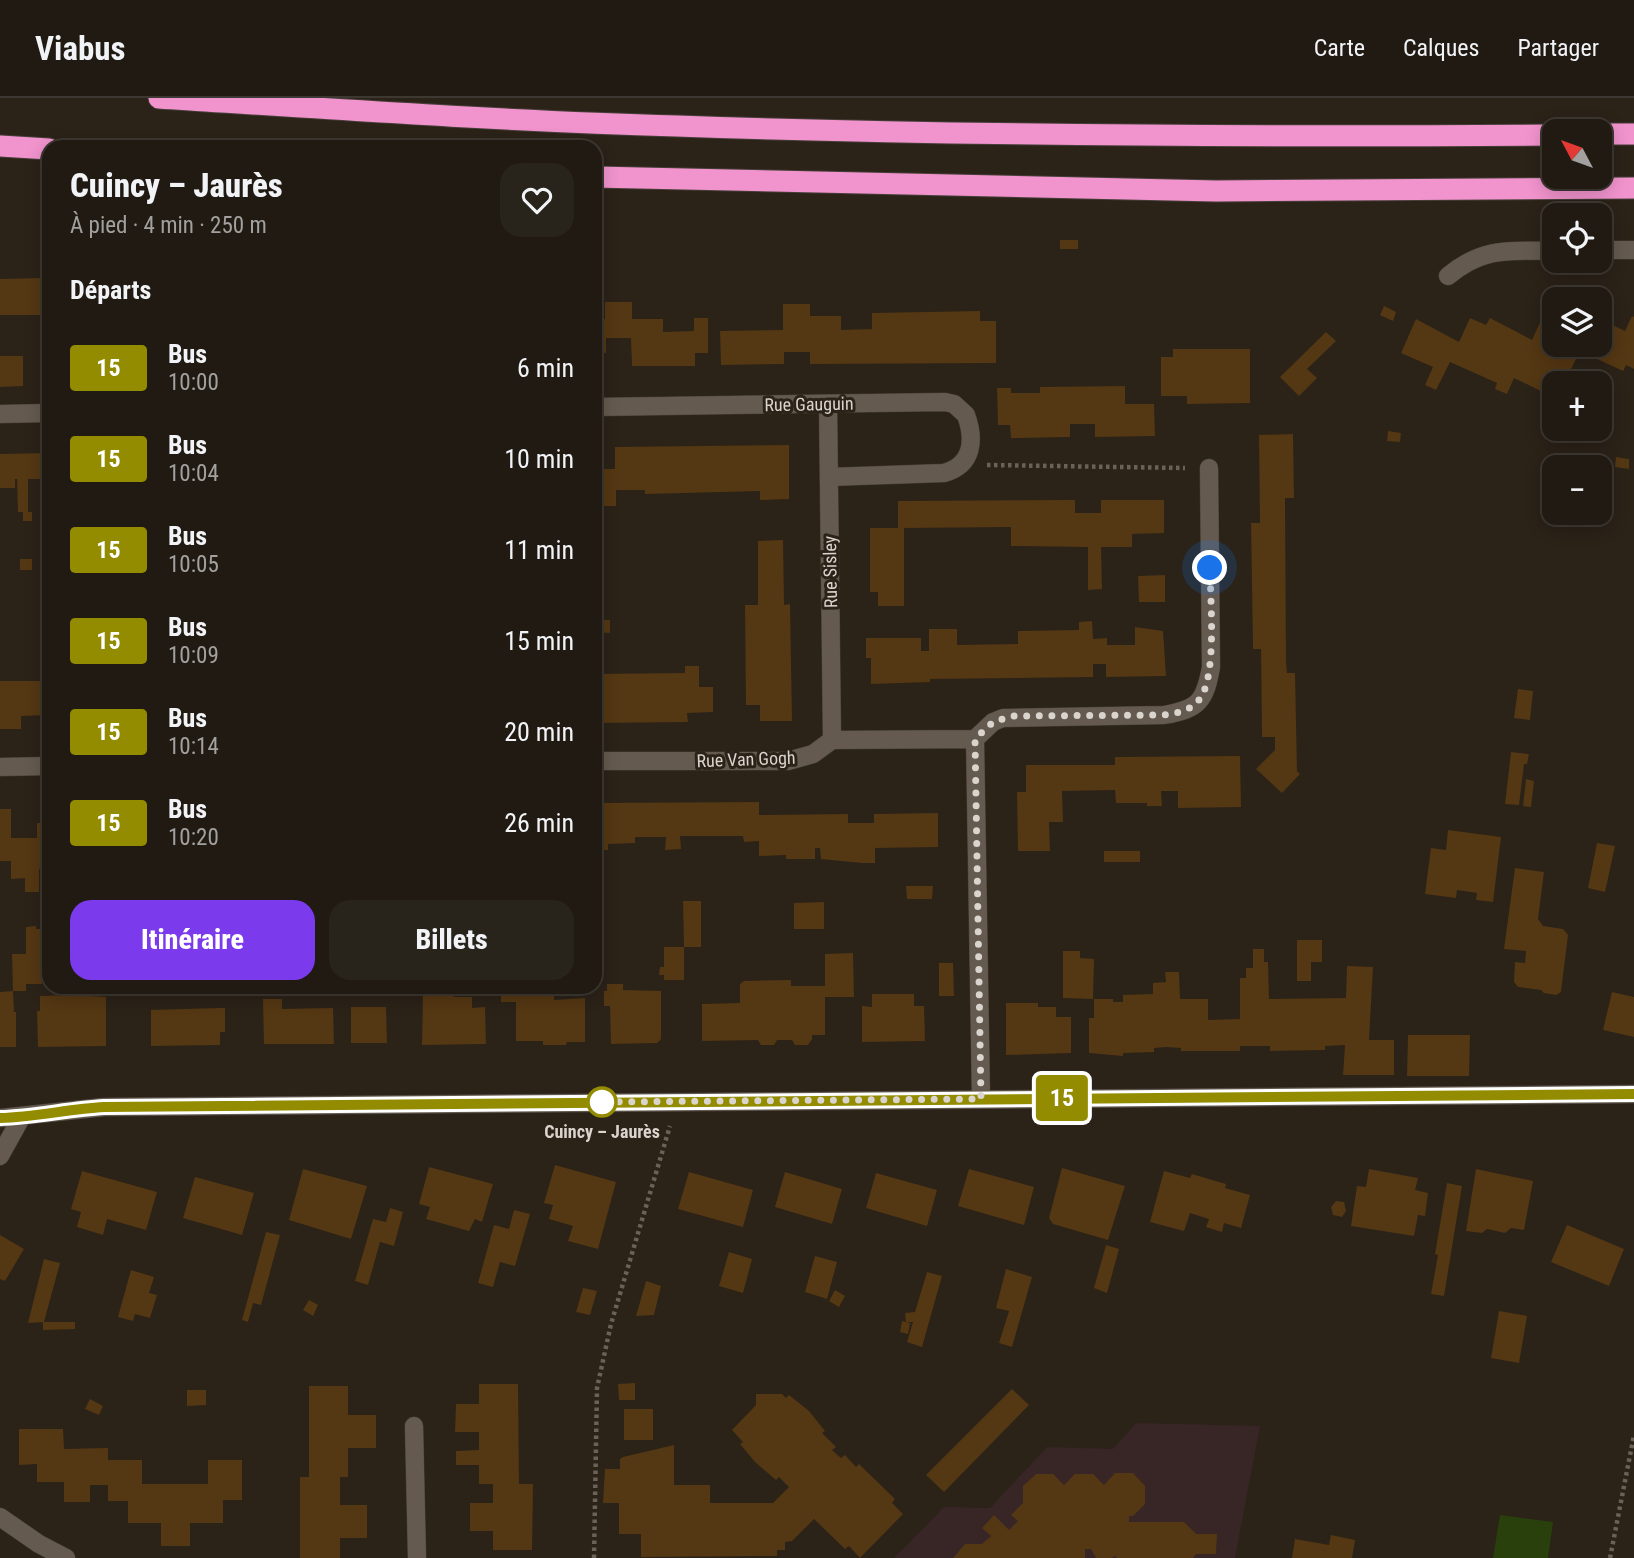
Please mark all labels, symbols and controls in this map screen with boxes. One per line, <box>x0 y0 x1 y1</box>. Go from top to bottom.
text: Viabus <box>35 29 125 68</box>
text: Carte <box>1314 34 1365 62</box>
text: Calques <box>1403 34 1479 62</box>
text: Partager <box>1517 34 1599 62</box>
north arrow <box>1542 119 1612 189</box>
map controls <box>1542 119 1612 525</box>
button: heart <box>500 163 574 237</box>
text: Cuincy – Jaurès <box>70 166 283 205</box>
button: locate <box>1542 203 1612 273</box>
text: À pied · 4 min · 250 m <box>70 212 267 239</box>
text: Départs <box>70 275 151 305</box>
button: layers <box>1542 287 1612 357</box>
text: Bus <box>168 339 207 369</box>
text: 6 min <box>517 353 574 383</box>
text: 15 <box>96 354 121 382</box>
text: 10:00 <box>168 369 219 396</box>
button: + <box>1542 371 1612 441</box>
street label: Rue Gauguin <box>764 393 854 415</box>
text: Bus <box>168 430 207 460</box>
text: 10 min <box>504 444 574 474</box>
text: 15 <box>96 445 121 473</box>
button: − <box>1542 455 1612 525</box>
text: 10:04 <box>168 460 219 487</box>
text: Bus <box>168 521 207 551</box>
text: 11 min <box>504 535 574 565</box>
street label: Rue Sisley <box>819 535 841 608</box>
text: 15 <box>96 536 121 564</box>
your location <box>1192 550 1227 585</box>
text: 10:05 <box>168 551 219 578</box>
text: Bus <box>168 612 207 642</box>
text: 15 min <box>504 626 574 656</box>
text: 15 <box>96 627 121 655</box>
text: 10:09 <box>168 642 219 669</box>
text: Bus <box>168 703 207 733</box>
text: 20 min <box>504 717 574 747</box>
text: 15 <box>96 718 121 746</box>
text: 10:14 <box>168 733 219 760</box>
street label: Rue Van Gogh <box>696 747 796 771</box>
text: Bus <box>168 794 207 824</box>
text: 26 min <box>504 808 574 838</box>
text: 15 <box>96 809 121 837</box>
text: 10:20 <box>168 824 219 851</box>
button: Itinéraire <box>70 900 315 980</box>
button: Billets <box>329 900 574 980</box>
line badge: 15 <box>1030 1075 1094 1121</box>
text: 15 <box>1050 1084 1074 1112</box>
marker: Cuincy – Jaurès <box>587 1087 617 1117</box>
place label: Cuincy – Jaurès <box>544 1121 660 1142</box>

